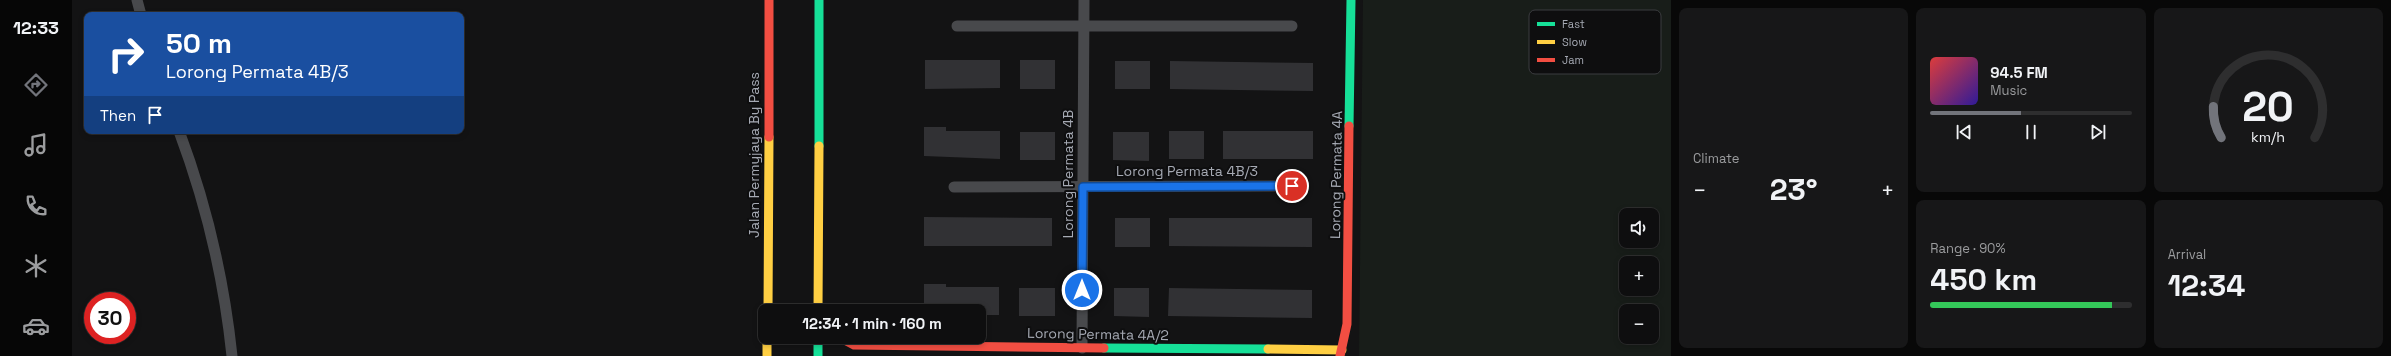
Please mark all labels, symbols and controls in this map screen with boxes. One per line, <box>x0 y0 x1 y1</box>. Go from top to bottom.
legend <box>1529 10 1661 74</box>
text: 12:33 <box>13 16 59 39</box>
text: Fast <box>1562 17 1585 31</box>
text: 50 m <box>166 25 232 61</box>
icon: right <box>100 28 152 80</box>
text: Slow <box>1562 35 1587 49</box>
text: Jam <box>1562 53 1584 67</box>
text: Lorong Permata 4B/3 <box>166 60 349 83</box>
text: 94.5 FM <box>1990 63 2048 82</box>
icon: directions <box>22 71 50 99</box>
street label: Jalan Permyjaya By Pass <box>745 72 763 238</box>
text: 20 <box>2242 80 2294 133</box>
text: Music <box>1990 82 2027 99</box>
icon: arrive <box>144 104 166 126</box>
text: Then <box>100 106 136 125</box>
street label: Lorong Permata 4B <box>1059 110 1077 238</box>
street label: Lorong Permata 4A <box>1326 111 1346 239</box>
icon: previous <box>1953 121 1975 143</box>
icon: pause <box>2020 121 2042 143</box>
icon: next <box>2087 121 2109 143</box>
text: km/h <box>2251 128 2285 146</box>
icon: music <box>22 131 50 159</box>
text: Climate <box>1693 150 1739 167</box>
street label: Lorong Permata 4B/3 <box>1116 162 1258 180</box>
pin <box>1275 169 1309 203</box>
text: 23° <box>1770 170 1818 209</box>
icon: arrive <box>1281 175 1303 197</box>
text: − <box>1693 176 1707 204</box>
text: + <box>1881 176 1894 204</box>
icon: phone <box>22 192 50 220</box>
map controls <box>1619 208 1659 344</box>
button: sound <box>1619 208 1659 248</box>
text: Range · 90% <box>1930 240 2005 257</box>
text: Arrival <box>2168 246 2206 263</box>
icon: climate <box>22 252 50 280</box>
button: + <box>1619 256 1659 296</box>
text: 450 km <box>1930 260 2037 299</box>
text: 12:34 <box>2168 266 2245 305</box>
position arrow <box>1061 269 1103 311</box>
speed limit sign: 30 <box>84 292 136 344</box>
button: − <box>1619 304 1659 344</box>
icon: car <box>22 312 50 340</box>
text: 12:34 · 1 min · 160 m <box>802 314 942 333</box>
street label: Lorong Permata 4A/2 <box>1027 324 1169 344</box>

